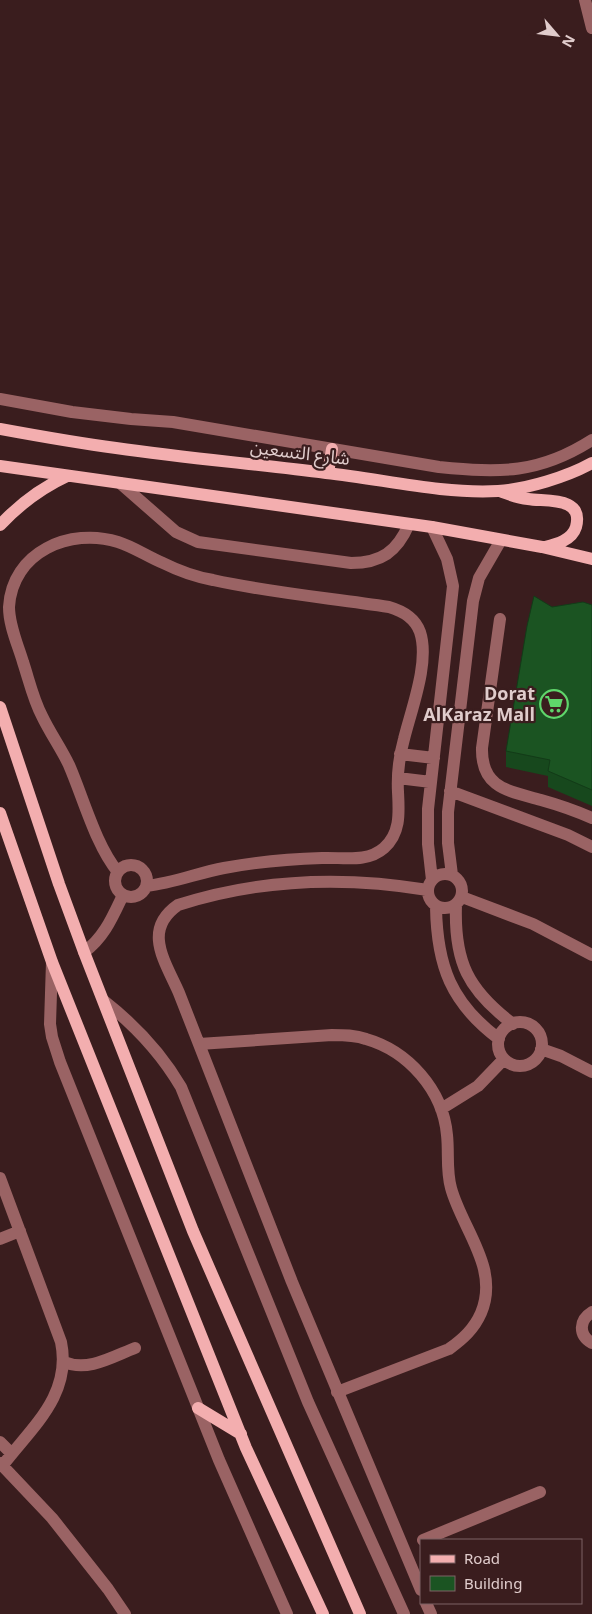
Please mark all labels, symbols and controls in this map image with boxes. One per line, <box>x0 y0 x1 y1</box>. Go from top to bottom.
north arrow <box>532 10 582 60</box>
text: N <box>553 29 584 53</box>
street label: شارع التسعين <box>248 428 352 478</box>
place label: Dorat AlKaraz Mall <box>423 675 535 734</box>
supermarket icon: Dorat AlKaraz Mall <box>539 689 569 719</box>
legend <box>420 1539 582 1604</box>
text: Road <box>464 1543 500 1575</box>
text: Building <box>464 1568 522 1600</box>

